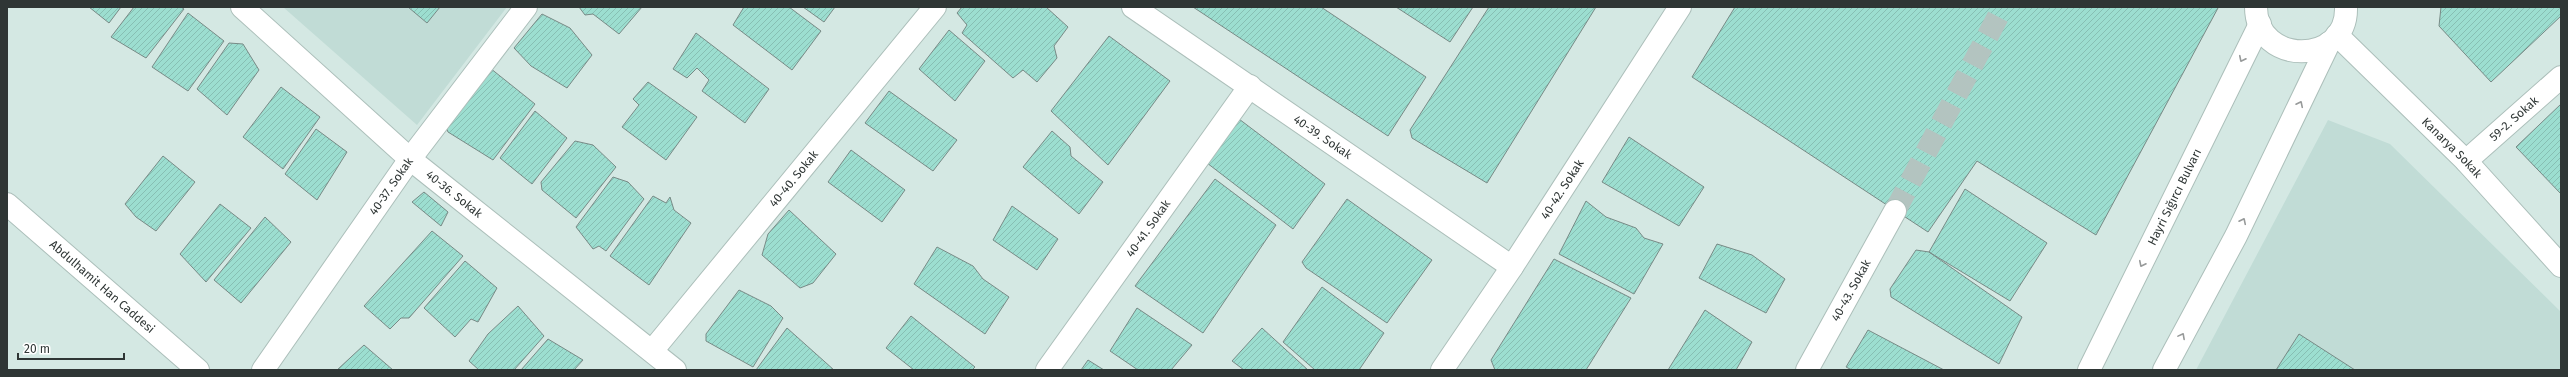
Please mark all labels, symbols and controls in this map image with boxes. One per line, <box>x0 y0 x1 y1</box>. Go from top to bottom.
one-way arrow <box>2239 55 2247 63</box>
street label: 59-2. Sokak <box>2487 93 2542 144</box>
one-way arrow <box>2295 100 2303 108</box>
street label: 40-39. Sokak <box>1291 112 1355 163</box>
street label: Kanarya Sokak <box>2419 115 2485 181</box>
street label: Hayri Sığırcı Bulvarı <box>2145 146 2204 248</box>
street label: 40-40. Sokak <box>766 147 822 210</box>
street label: 40-37. Sokak <box>366 154 416 218</box>
street label: 40-42. Sokak <box>1538 156 1587 222</box>
street label: 40-36. Sokak <box>423 168 486 221</box>
street label: 40-41. Sokak <box>1123 196 1174 260</box>
one-way arrow <box>2238 217 2246 225</box>
street label: Abdulhamit Han Caddesi <box>47 237 157 336</box>
street label: 40-43. Sokak <box>1828 256 1874 324</box>
one-way arrow <box>2139 259 2147 267</box>
one-way arrow <box>2177 332 2185 340</box>
scale bar <box>18 335 124 361</box>
text: 20 m <box>24 342 50 356</box>

